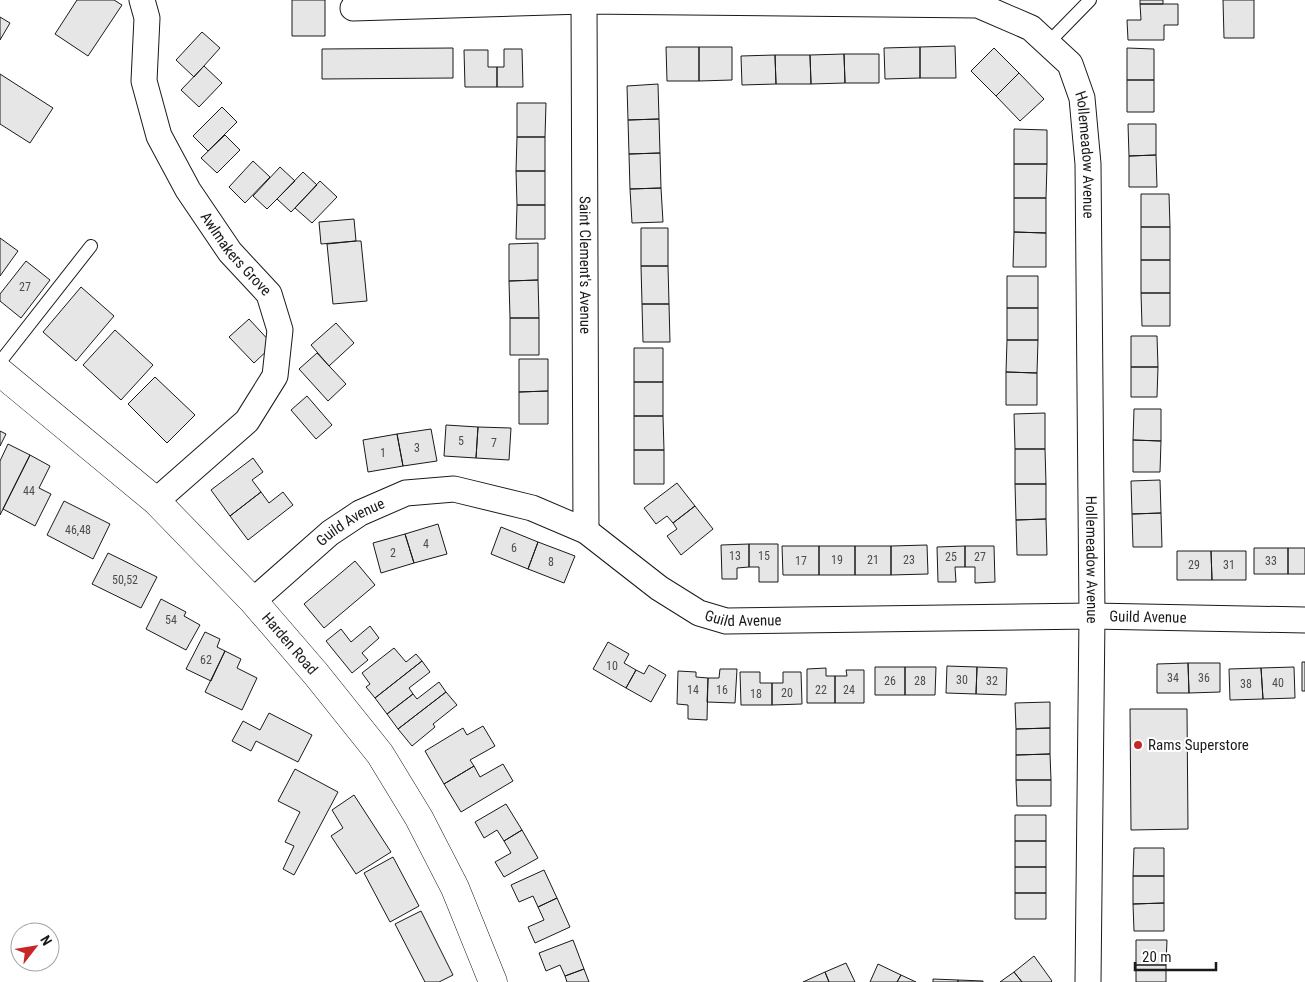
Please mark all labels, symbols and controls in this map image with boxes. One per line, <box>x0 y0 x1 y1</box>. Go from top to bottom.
street label: Hollemeadow Avenue <box>1071 89 1097 219</box>
street label: Saint Clement's Avenue <box>576 196 594 334</box>
street label: Awlmakers Grove <box>197 209 275 299</box>
house number: 27 <box>19 280 31 294</box>
house number: 5 <box>458 434 464 448</box>
house number: 7 <box>491 436 497 450</box>
house number: 3 <box>414 441 420 455</box>
house number: 1 <box>380 446 386 460</box>
house number: 44 <box>23 484 35 498</box>
street label: Guild Avenue <box>313 494 387 550</box>
street label: Hollemeadow Avenue <box>1082 496 1101 624</box>
house number: 46,48 <box>65 523 91 537</box>
house number: 4 <box>423 537 429 551</box>
house number: 6 <box>511 541 517 555</box>
house number: 2 <box>390 546 396 560</box>
house number: 13 <box>729 549 741 563</box>
house number: 15 <box>758 549 770 563</box>
house number: 25 <box>945 550 957 564</box>
house number: 27 <box>974 550 986 564</box>
house number: 19 <box>831 553 843 567</box>
house number: 21 <box>867 553 879 567</box>
house number: 23 <box>903 553 915 567</box>
house number: 17 <box>795 554 807 568</box>
house number: 33 <box>1265 554 1277 568</box>
house number: 8 <box>548 555 554 569</box>
house number: 29 <box>1188 558 1200 572</box>
house number: 31 <box>1223 558 1235 572</box>
house number: 50,52 <box>112 573 138 587</box>
street label: Guild Avenue <box>703 606 782 630</box>
street label: Guild Avenue <box>1109 607 1187 627</box>
street label: Harden Road <box>258 609 321 678</box>
house number: 54 <box>165 613 177 627</box>
house number: 62 <box>200 653 212 667</box>
house number: 10 <box>606 659 618 673</box>
house number: 34 <box>1167 671 1179 685</box>
house number: 36 <box>1198 671 1210 685</box>
house number: 30 <box>956 673 968 687</box>
house number: 26 <box>884 674 896 688</box>
house number: 28 <box>914 674 926 688</box>
house number: 32 <box>986 674 998 688</box>
house number: 40 <box>1272 676 1284 690</box>
house number: 38 <box>1240 677 1252 691</box>
house number: 14 <box>687 683 699 697</box>
house number: 16 <box>716 683 728 697</box>
house number: 22 <box>815 683 827 697</box>
house number: 24 <box>843 683 855 697</box>
house number: 20 <box>781 686 793 700</box>
house number: 18 <box>750 687 762 701</box>
place label: Rams Superstore <box>1148 736 1249 754</box>
marker: Rams Superstore <box>1132 739 1144 751</box>
north arrow <box>10 922 60 972</box>
text: N <box>37 933 55 948</box>
scale bar <box>1135 940 1216 972</box>
text: 20 m <box>1142 948 1172 966</box>

